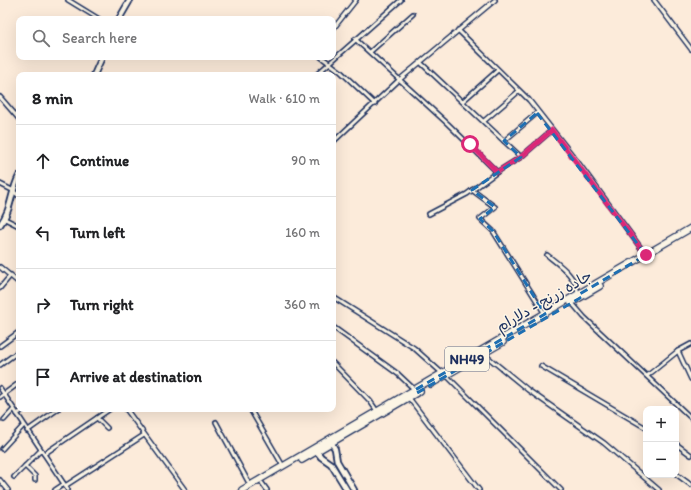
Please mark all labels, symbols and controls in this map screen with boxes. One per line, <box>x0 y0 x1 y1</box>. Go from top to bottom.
search box <box>16 16 336 60</box>
icon: search <box>30 27 52 49</box>
text: Search here <box>62 29 137 47</box>
text: 8 min <box>32 88 73 108</box>
text: Walk · 610 m <box>249 91 320 106</box>
route start <box>461 135 479 153</box>
icon: ahead <box>32 150 54 172</box>
text: Continue <box>70 152 129 170</box>
text: 90 m <box>291 153 320 168</box>
icon: left <box>32 222 54 244</box>
text: Turn left <box>70 224 125 242</box>
text: 160 m <box>285 225 320 240</box>
route end <box>637 246 655 264</box>
street label: جاده زرنج - دلارام <box>493 266 596 337</box>
icon: right <box>32 294 54 316</box>
text: Turn right <box>70 296 134 314</box>
text: 360 m <box>284 297 320 312</box>
road number: NH49 <box>445 347 489 371</box>
icon: arrive <box>32 366 54 388</box>
text: Arrive at destination <box>70 368 202 386</box>
map controls <box>643 406 679 478</box>
button: + <box>643 406 679 442</box>
button: − <box>643 442 679 478</box>

